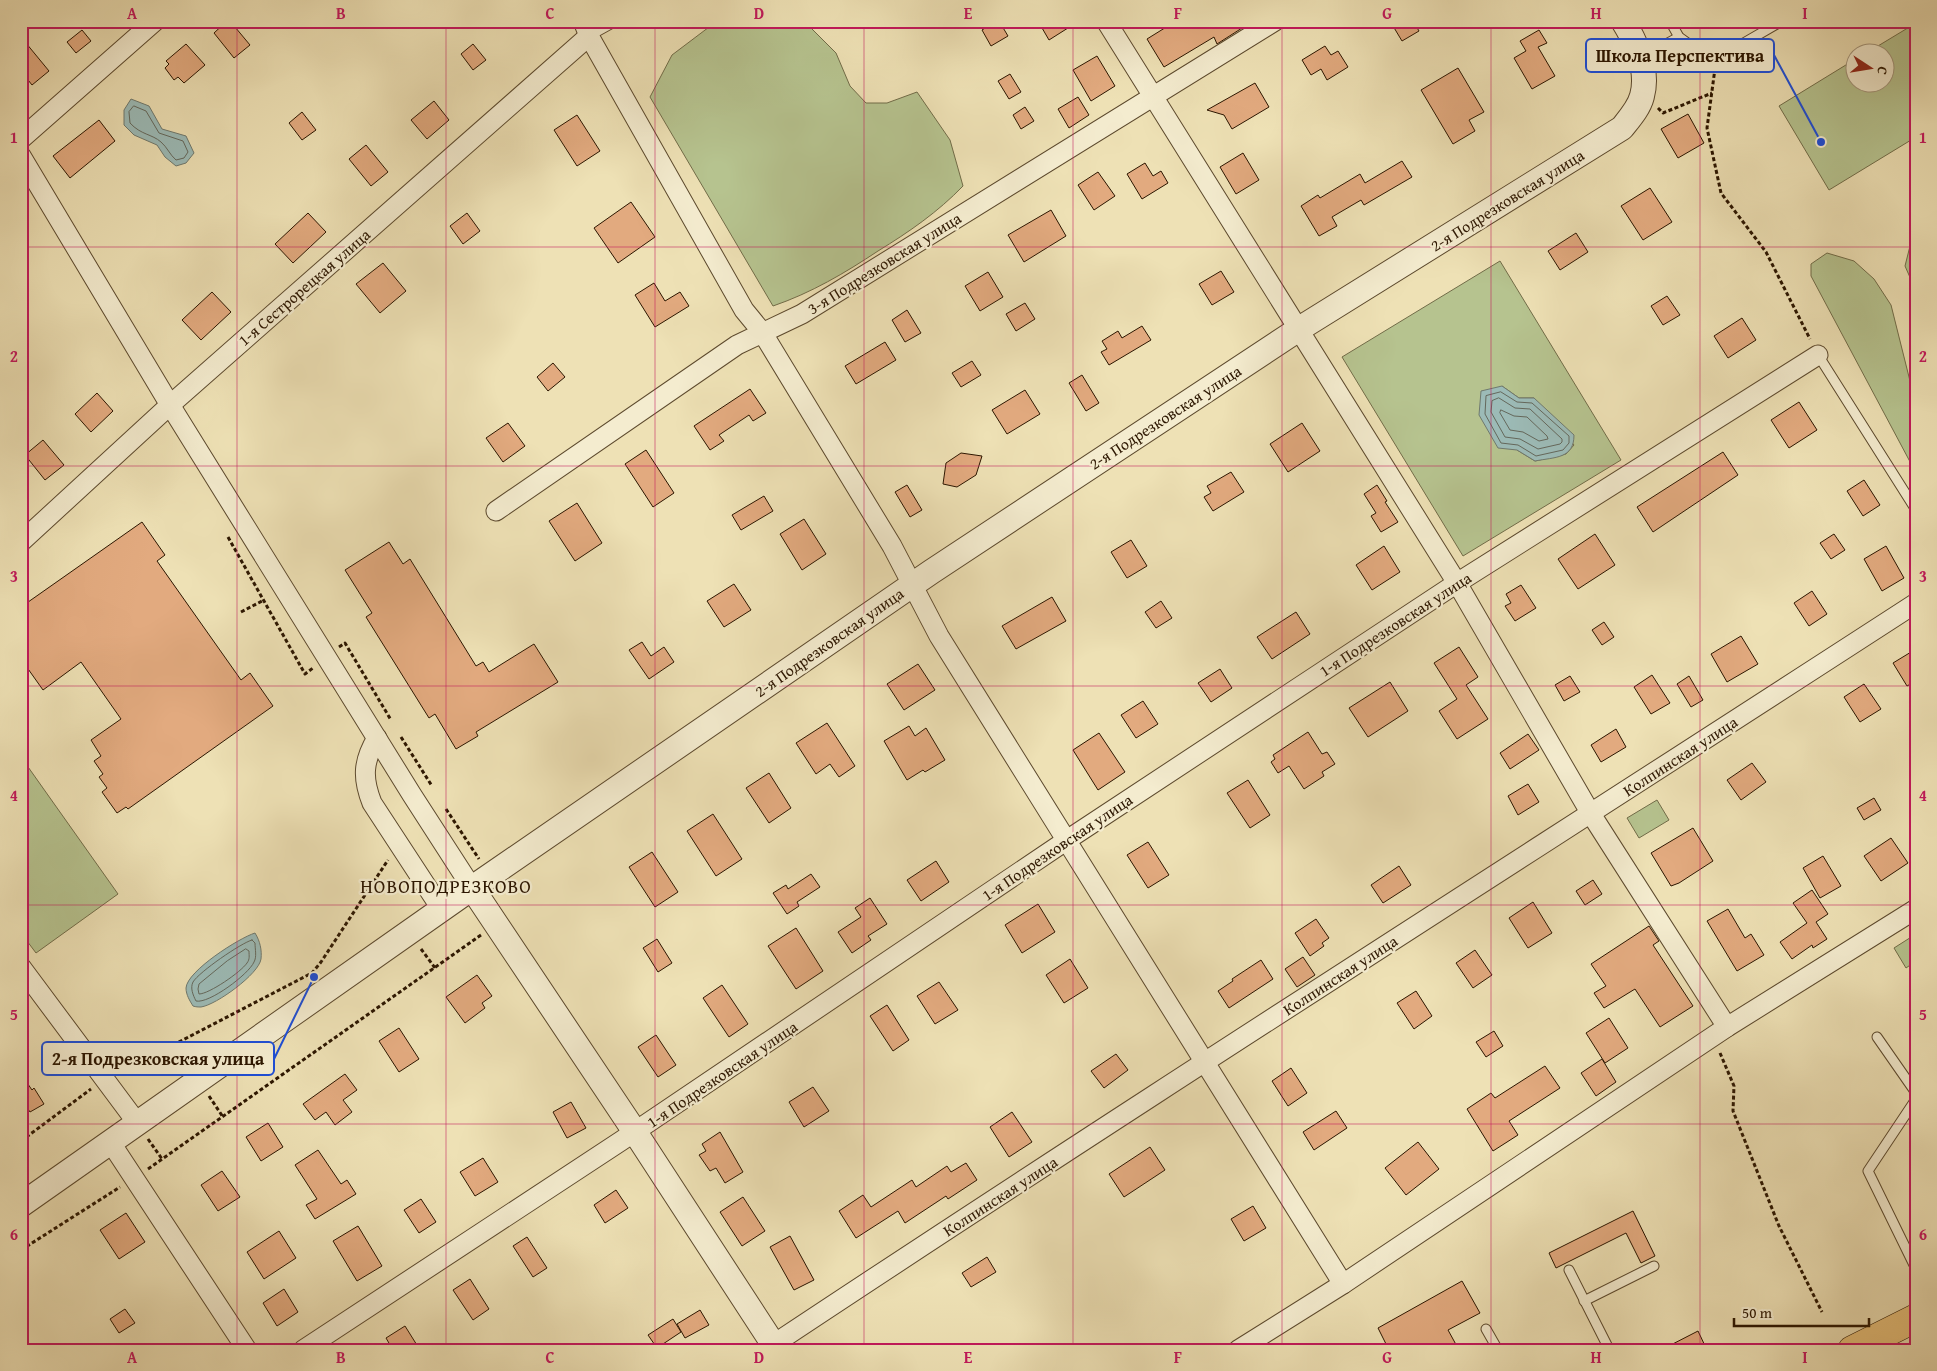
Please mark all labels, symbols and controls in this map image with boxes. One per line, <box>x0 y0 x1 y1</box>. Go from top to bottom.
text: A <box>127 1 138 25</box>
text: B <box>336 1 346 25</box>
text: C <box>545 1 555 25</box>
text: D <box>754 1 764 25</box>
text: E <box>964 1 973 25</box>
text: F <box>1174 1 1182 25</box>
text: G <box>1382 1 1392 25</box>
text: H <box>1590 1 1602 25</box>
text: I <box>1802 1 1808 25</box>
callout: Школа Перспектива <box>1586 39 1774 72</box>
text: Школа Перспектива <box>1596 42 1765 69</box>
north arrow <box>1844 42 1894 92</box>
text: С <box>1872 65 1893 77</box>
text: 1 <box>10 125 18 149</box>
text: 1 <box>1919 125 1927 149</box>
street label: 2-я Подрезковская улица <box>1425 143 1589 257</box>
street label: 3-я Подрезковская улица <box>802 206 966 320</box>
street label: 1-я Сестрорецкая улица <box>232 222 376 351</box>
text: 2 <box>10 344 18 368</box>
text: 2 <box>1919 344 1927 368</box>
street label: 2-я Подрезковская улица <box>1084 358 1246 475</box>
text: 3 <box>10 564 18 588</box>
text: 3 <box>1919 564 1927 588</box>
street label: 1-я Подрезковская улица <box>1314 565 1476 682</box>
street label: 2-я Подрезковская улица <box>749 581 909 703</box>
street label: Колпинская улица <box>1618 710 1742 802</box>
text: 4 <box>10 783 18 807</box>
text: 4 <box>1919 783 1927 807</box>
street label: 1-я Подрезковская улица <box>977 787 1138 907</box>
district label: НОВОПОДРЕЗКОВО <box>360 872 532 900</box>
street label: Колпинская улица <box>1278 929 1402 1021</box>
text: 5 <box>10 1002 18 1026</box>
text: 5 <box>1919 1002 1927 1026</box>
street label: 1-я Подрезковская улица <box>642 1014 803 1134</box>
callout: 2-я Подрезковская улица <box>42 1042 274 1075</box>
text: 2-я Подрезковская улица <box>52 1045 265 1072</box>
street label: Колпинская улица <box>938 1150 1062 1242</box>
text: 6 <box>10 1222 18 1246</box>
text: 6 <box>1919 1222 1927 1246</box>
scale bar <box>1734 1296 1870 1328</box>
text: 50 m <box>1742 1302 1773 1323</box>
text: A <box>127 1345 138 1369</box>
text: B <box>336 1345 346 1369</box>
text: C <box>545 1345 555 1369</box>
text: D <box>754 1345 764 1369</box>
text: E <box>964 1345 973 1369</box>
text: F <box>1174 1345 1182 1369</box>
text: G <box>1382 1345 1392 1369</box>
text: H <box>1590 1345 1602 1369</box>
text: I <box>1802 1345 1808 1369</box>

